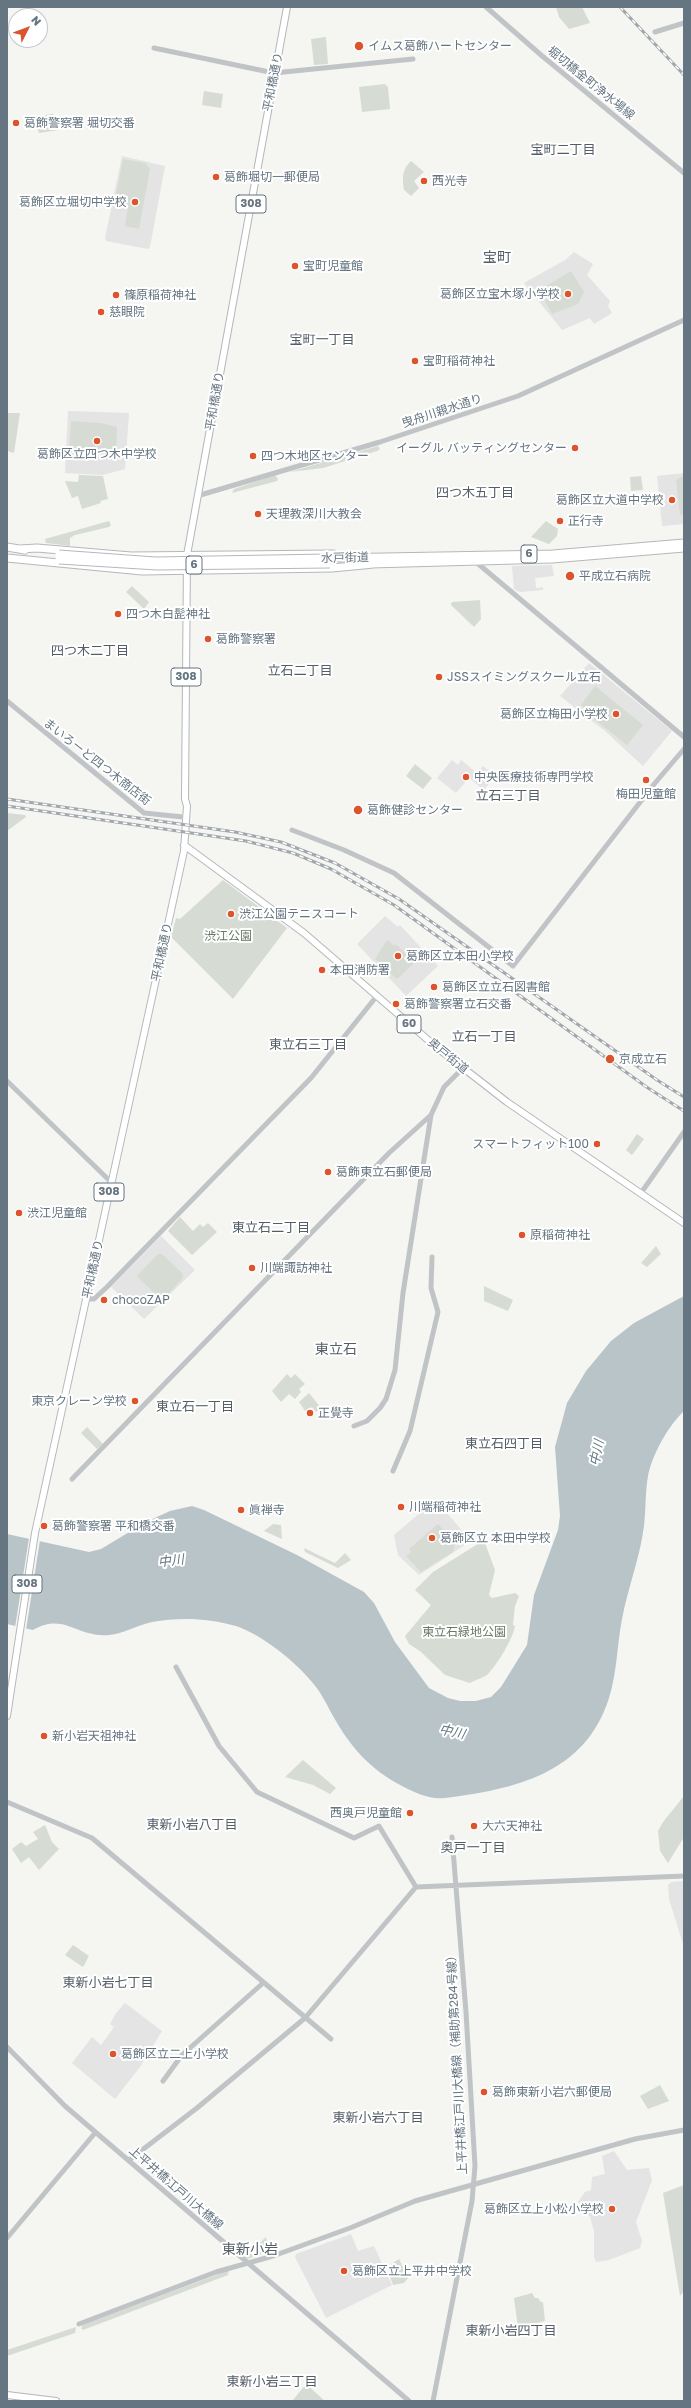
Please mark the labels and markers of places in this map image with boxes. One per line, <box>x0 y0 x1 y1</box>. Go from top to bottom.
place label: イムス葛飾ハートセンター <box>368 39 512 53</box>
marker: イムス葛飾ハートセンター <box>353 40 365 52</box>
place label: 葛飾警察署 堀切交番 <box>24 116 135 130</box>
marker: 葛飾警察署 堀切交番 <box>11 118 21 128</box>
place label: 葛飾堀切一郵便局 <box>224 170 320 184</box>
marker: 葛飾堀切一郵便局 <box>211 172 221 182</box>
place label: 西光寺 <box>432 174 468 188</box>
marker: 西光寺 <box>419 176 429 186</box>
place label: 葛飾区立堀切中学校 <box>19 195 127 209</box>
marker: 葛飾区立堀切中学校 <box>130 197 140 207</box>
place label: 宝町児童館 <box>303 259 363 273</box>
marker: 宝町児童館 <box>290 261 300 271</box>
place label: 葛飾区立宝木塚小学校 <box>440 287 560 301</box>
place label: 篠原稲荷神社 <box>124 288 196 302</box>
marker: 葛飾区立宝木塚小学校 <box>563 289 573 299</box>
marker: 篠原稲荷神社 <box>111 290 121 300</box>
place label: 慈眼院 <box>109 305 145 319</box>
marker: 慈眼院 <box>96 307 106 317</box>
place label: 宝町稲荷神社 <box>423 354 495 368</box>
marker: 宝町稲荷神社 <box>410 356 420 366</box>
marker: 葛飾区立四つ木中学校 <box>92 436 102 446</box>
place label: イーグル バッティングセンター <box>396 441 567 455</box>
marker: イーグル バッティングセンター <box>570 443 580 453</box>
place label: 葛飾区立四つ木中学校 <box>37 447 157 461</box>
place label: 四つ木地区センター <box>261 449 369 463</box>
marker: 四つ木地区センター <box>248 451 258 461</box>
place label: 葛飾区立大道中学校 <box>556 493 664 507</box>
marker: 葛飾区立大道中学校 <box>667 495 677 505</box>
place label: 天理教深川大教会 <box>266 507 362 521</box>
marker: 天理教深川大教会 <box>253 509 263 519</box>
place label: 正行寺 <box>568 514 604 528</box>
marker: 正行寺 <box>555 516 565 526</box>
place label: 平成立石病院 <box>579 569 651 583</box>
marker: 平成立石病院 <box>564 570 576 582</box>
place label: 四つ木白髭神社 <box>126 607 210 621</box>
marker: 四つ木白髭神社 <box>113 609 123 619</box>
place label: 葛飾警察署 <box>216 632 276 646</box>
marker: 葛飾警察署 <box>203 634 213 644</box>
place label: JSSスイミングスクール立石 <box>447 670 601 684</box>
marker: JSSスイミングスクール立石 <box>434 672 444 682</box>
place label: 葛飾区立梅田小学校 <box>500 707 608 721</box>
marker: 葛飾区立梅田小学校 <box>611 709 621 719</box>
place label: 中央医療技術専門学校 <box>474 770 594 784</box>
marker: 中央医療技術専門学校 <box>461 772 471 782</box>
marker: 梅田児童館 <box>641 775 651 785</box>
place label: 梅田児童館 <box>616 787 676 801</box>
place label: 葛飾健診センター <box>367 803 463 817</box>
marker: 葛飾健診センター <box>352 804 364 816</box>
place label: 渋江公園テニスコート <box>239 907 359 921</box>
marker: 渋江公園テニスコート <box>226 909 236 919</box>
place label: 葛飾区立本田小学校 <box>406 949 514 963</box>
marker: 葛飾区立本田小学校 <box>393 951 403 961</box>
place label: 本田消防署 <box>330 963 390 977</box>
marker: 本田消防署 <box>317 965 327 975</box>
place label: 葛飾区立立石図書館 <box>442 980 550 994</box>
marker: 葛飾区立立石図書館 <box>429 982 439 992</box>
place label: 葛飾警察署立石交番 <box>404 997 512 1011</box>
marker: 葛飾警察署立石交番 <box>391 999 401 1009</box>
place label: 京成立石 <box>619 1052 667 1066</box>
marker: 京成立石 <box>604 1053 616 1065</box>
place label: スマートフィット100 <box>472 1137 589 1151</box>
marker: スマートフィット100 <box>592 1139 602 1149</box>
place label: 葛飾東立石郵便局 <box>336 1165 432 1179</box>
marker: 葛飾東立石郵便局 <box>323 1167 333 1177</box>
place label: 渋江児童館 <box>27 1206 87 1220</box>
marker: 渋江児童館 <box>14 1208 24 1218</box>
place label: 原稲荷神社 <box>530 1228 590 1242</box>
marker: 原稲荷神社 <box>517 1230 527 1240</box>
place label: 川端諏訪神社 <box>260 1261 332 1275</box>
marker: 川端諏訪神社 <box>247 1263 257 1273</box>
place label: chocoZAP <box>112 1293 170 1307</box>
marker: chocoZAP <box>99 1295 109 1305</box>
place label: 東京クレーン学校 <box>31 1394 127 1408</box>
marker: 東京クレーン学校 <box>130 1396 140 1406</box>
place label: 正覺寺 <box>318 1406 354 1420</box>
marker: 正覺寺 <box>305 1408 315 1418</box>
place label: 川端稲荷神社 <box>409 1500 481 1514</box>
marker: 川端稲荷神社 <box>396 1502 406 1512</box>
place label: 眞禅寺 <box>249 1503 285 1517</box>
marker: 眞禅寺 <box>236 1505 246 1515</box>
place label: 葛飾警察署 平和橋交番 <box>52 1519 175 1533</box>
marker: 葛飾警察署 平和橋交番 <box>39 1521 49 1531</box>
place label: 葛飾区立 本田中学校 <box>440 1531 551 1545</box>
marker: 葛飾区立 本田中学校 <box>427 1533 437 1543</box>
place label: 新小岩天祖神社 <box>52 1729 136 1743</box>
marker: 新小岩天祖神社 <box>39 1731 49 1741</box>
place label: 西奥戸児童館 <box>330 1806 402 1820</box>
marker: 西奥戸児童館 <box>405 1808 415 1818</box>
place label: 大六天神社 <box>482 1819 542 1833</box>
marker: 大六天神社 <box>469 1821 479 1831</box>
place label: 葛飾区立二上小学校 <box>121 2047 229 2061</box>
marker: 葛飾区立二上小学校 <box>108 2049 118 2059</box>
place label: 葛飾東新小岩六郵便局 <box>492 2085 612 2099</box>
marker: 葛飾東新小岩六郵便局 <box>479 2087 489 2097</box>
place label: 葛飾区立上小松小学校 <box>484 2202 604 2216</box>
marker: 葛飾区立上小松小学校 <box>607 2204 617 2214</box>
place label: 葛飾区立上平井中学校 <box>352 2264 472 2278</box>
marker: 葛飾区立上平井中学校 <box>339 2266 349 2276</box>

